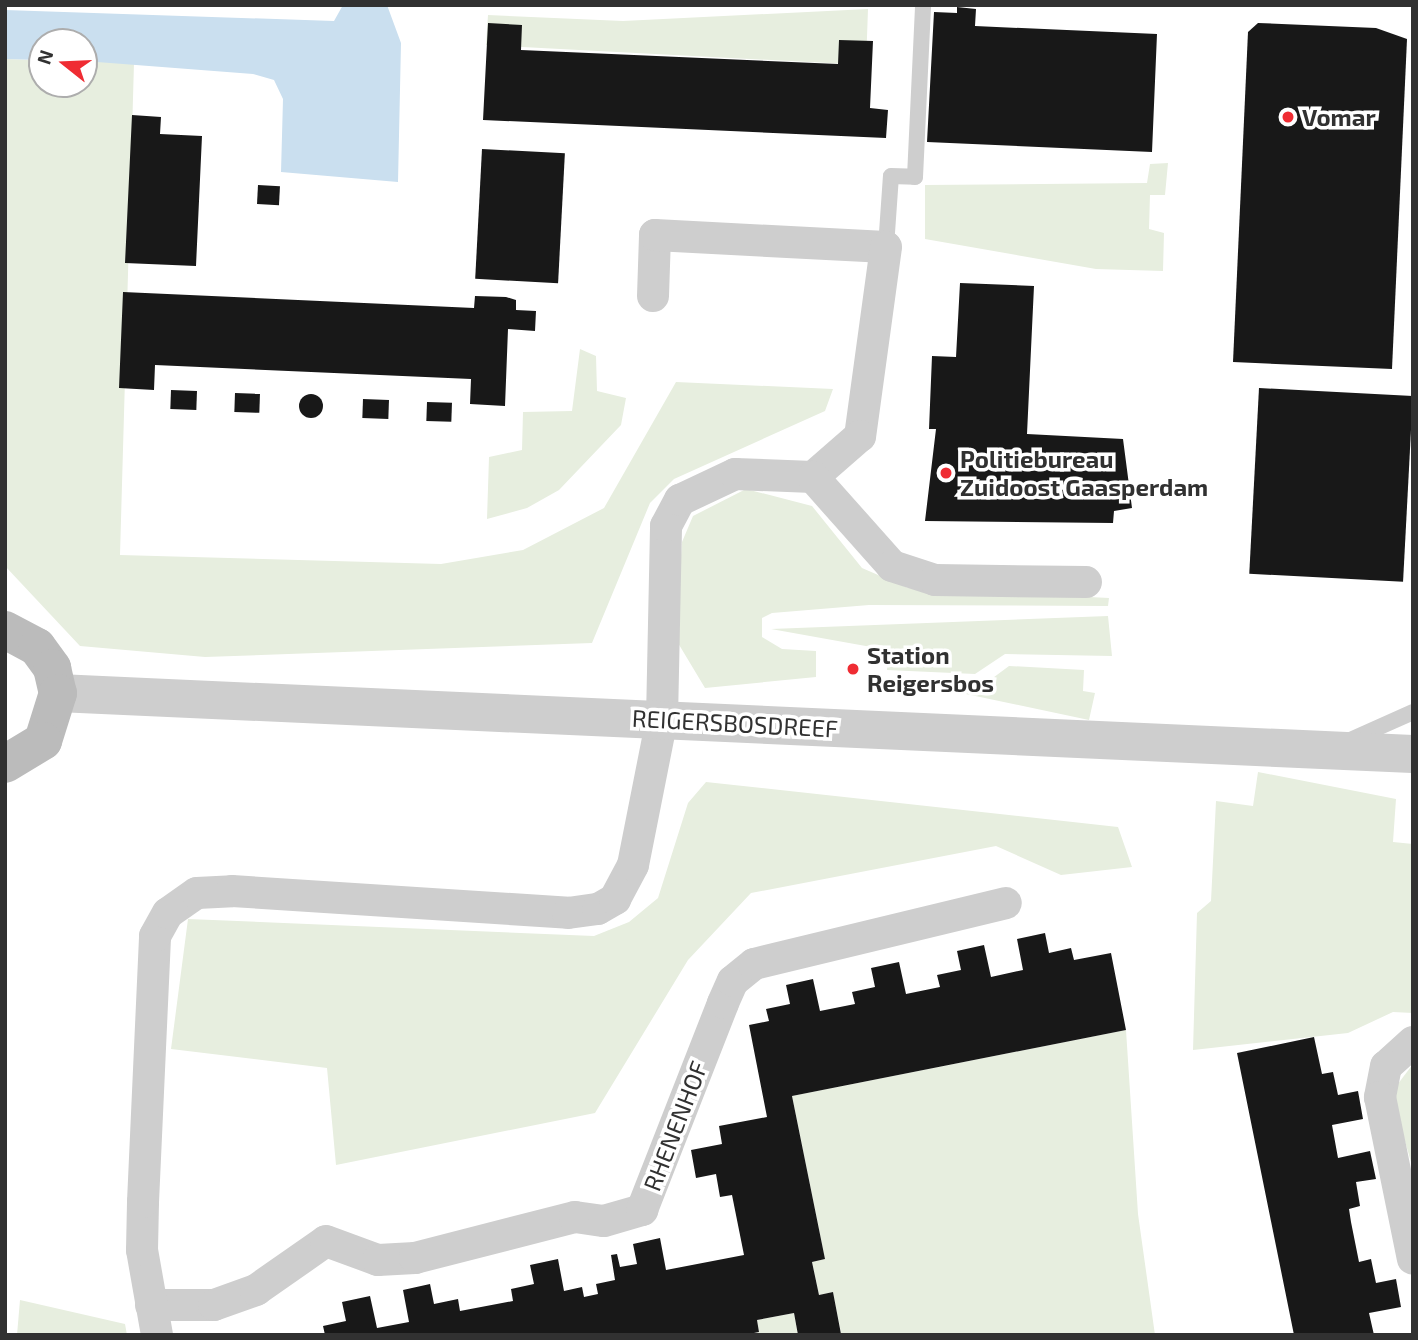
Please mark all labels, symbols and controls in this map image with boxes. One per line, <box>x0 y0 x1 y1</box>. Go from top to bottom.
north arrow <box>28 28 98 98</box>
text: N <box>31 47 58 67</box>
place label: Vomar <box>1302 103 1376 131</box>
marker: Vomar <box>1280 109 1296 125</box>
place label: Politiebureau Zuidoost Gaasperdam <box>960 445 1208 501</box>
marker: Politiebureau Zuidoost Gaasperdam <box>938 465 954 481</box>
place label: Station Reigersbos <box>867 641 994 697</box>
marker: Station Reigersbos <box>845 661 861 677</box>
street label: REIGERSBOSDREEF <box>631 703 839 743</box>
street label: RHENENHOF <box>637 1057 713 1195</box>

